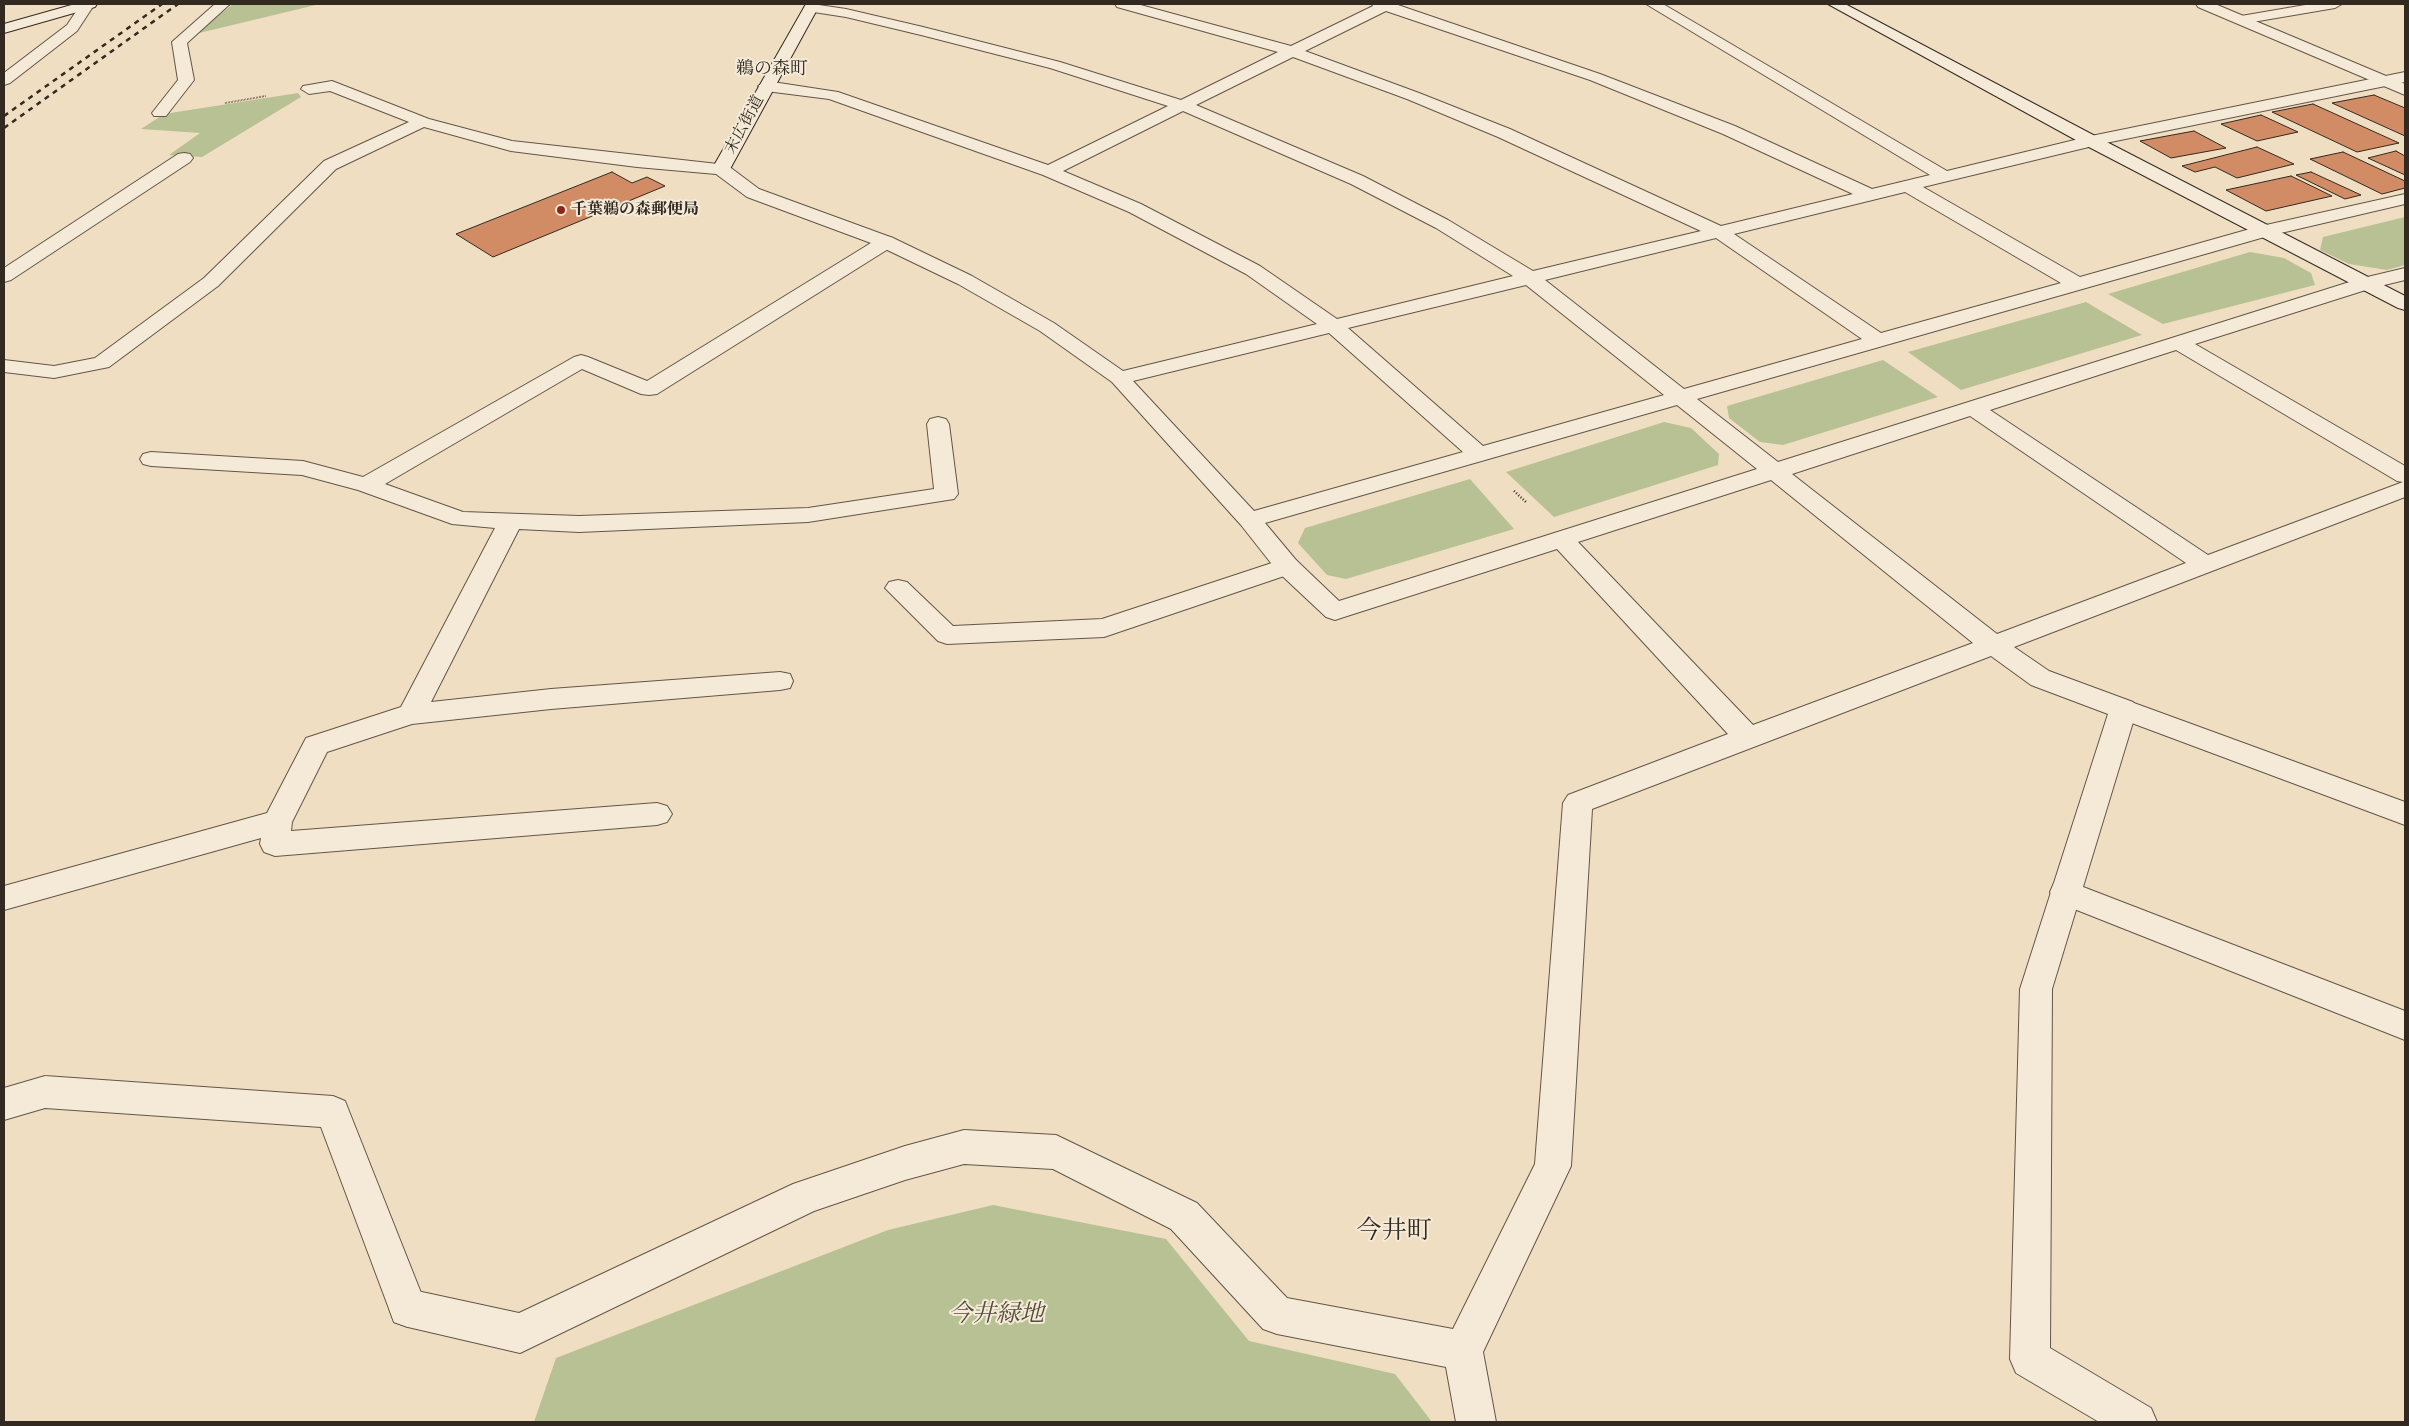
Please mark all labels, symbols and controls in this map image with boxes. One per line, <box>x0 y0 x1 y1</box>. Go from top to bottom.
district label: 鵜の森町 <box>736 59 808 81</box>
street label: 末広街道 <box>722 92 768 158</box>
place label: 千葉鵜の森郵便局 <box>571 200 699 220</box>
marker: 千葉鵜の森郵便局 <box>555 204 567 216</box>
district label: 今井町 <box>1357 1217 1431 1247</box>
park label: 今井緑地 <box>948 1301 1044 1329</box>

